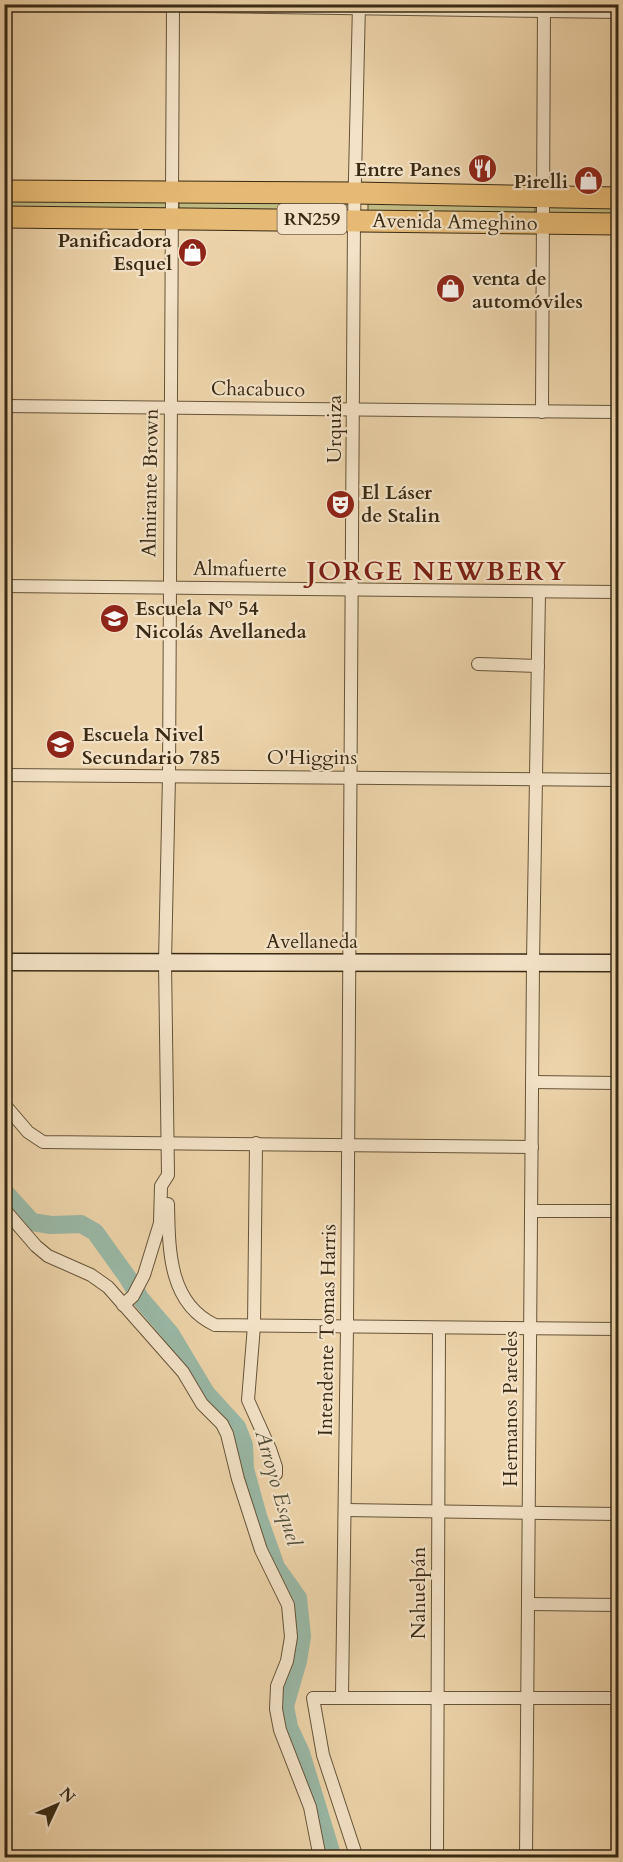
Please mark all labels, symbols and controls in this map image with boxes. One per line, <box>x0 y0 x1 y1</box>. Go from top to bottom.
restaurant icon: Entre Panes <box>466 153 498 185</box>
place label: Entre Panes <box>354 156 461 183</box>
shop icon: Pirelli <box>573 165 605 197</box>
place label: Pirelli <box>513 168 568 195</box>
road number: RN259 <box>278 204 346 234</box>
street label: Avenida Ameghino <box>372 207 538 237</box>
place label: Panificadora Esquel <box>58 227 172 277</box>
shop icon: Panificadora Esquel <box>177 236 209 268</box>
place label: venta de automóviles <box>472 265 583 315</box>
shop icon: venta de automóviles <box>435 273 467 305</box>
street label: Chacabuco <box>211 375 306 403</box>
street label: Urquiza <box>321 394 348 463</box>
street label: Almirante Brown <box>135 408 165 558</box>
place label: El Láser de Stalin <box>361 479 440 529</box>
theatre icon: El Láser de Stalin <box>324 488 356 520</box>
district label: JORGE NEWBERY <box>303 554 567 589</box>
street label: Almafuerte <box>193 555 287 583</box>
place label: Escuela Nº 54 Nicolás Avellaneda <box>135 595 307 645</box>
school or university icon: Escuela Nº 54 Nicolás Avellaneda <box>98 603 130 635</box>
place label: Escuela Nivel Secundario 785 <box>82 721 220 771</box>
school or university icon: Escuela Nivel Secundario 785 <box>45 729 77 761</box>
street label: O'Higgins <box>267 744 357 771</box>
street label: Avellaneda <box>266 928 358 955</box>
street label: Intendente Tomas Harris <box>312 1224 342 1436</box>
street label: Hermanos Paredes <box>497 1331 524 1487</box>
water label: Arroyo Esquel <box>247 1426 309 1551</box>
street label: Nahuelpán <box>405 1546 432 1639</box>
north arrow <box>27 1775 87 1835</box>
text: N <box>54 1783 80 1808</box>

